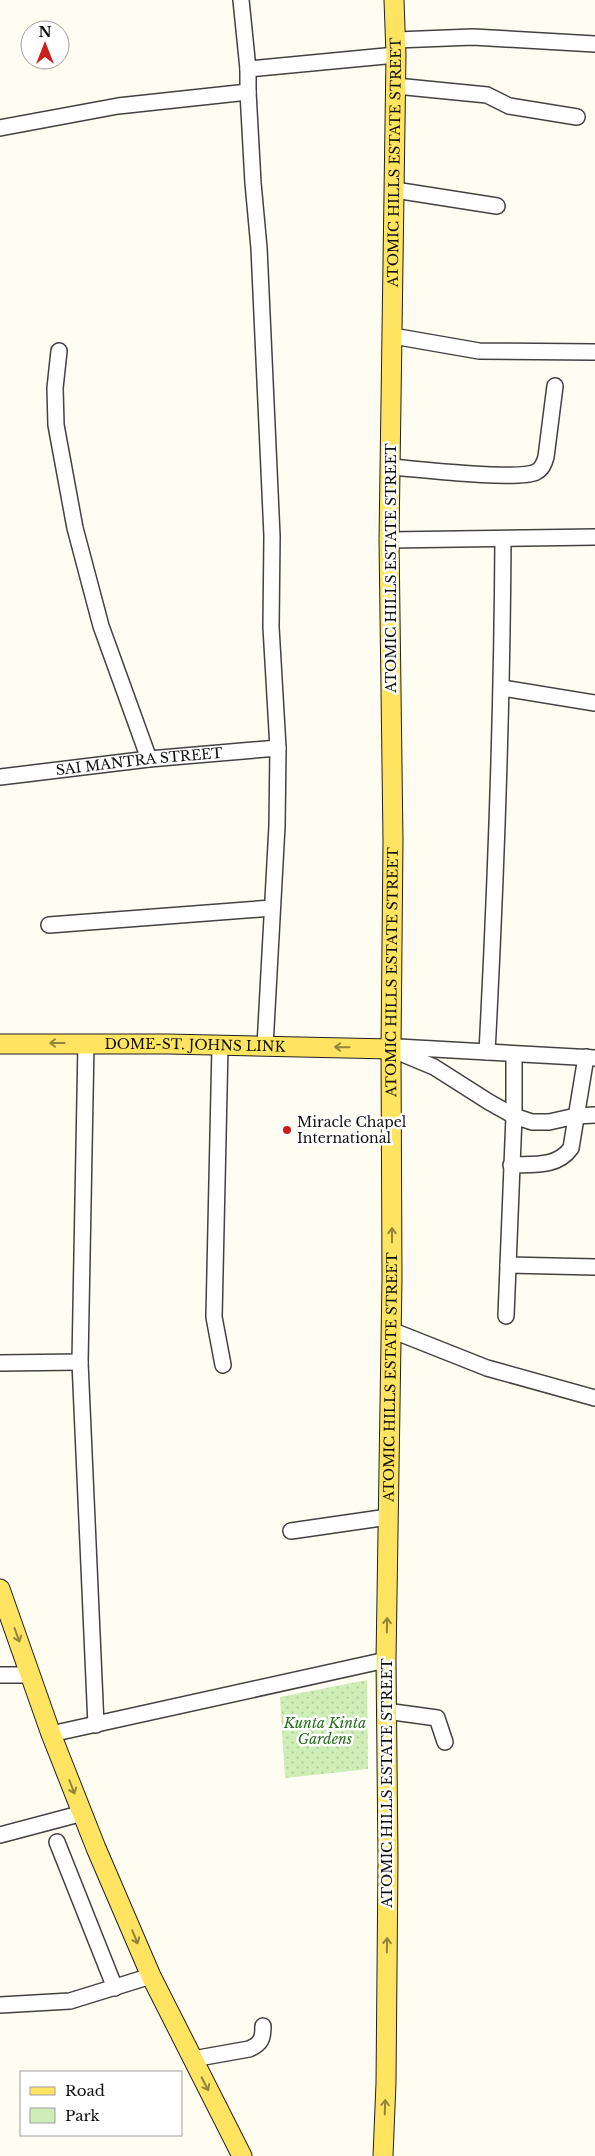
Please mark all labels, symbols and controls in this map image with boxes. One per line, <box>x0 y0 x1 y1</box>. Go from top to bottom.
north arrow <box>20 20 70 70</box>
text: N <box>38 23 52 41</box>
street label: ATOMIC HILLS ESTATE STREET <box>384 37 405 288</box>
street label: ATOMIC HILLS ESTATE STREET <box>382 443 400 694</box>
street label: SAI MANTRA STREET <box>55 744 223 779</box>
street label: ATOMIC HILLS ESTATE STREET <box>382 847 402 1098</box>
street label: DOME-ST. JOHNS LINK <box>104 1035 287 1056</box>
one-way arrow <box>49 1038 66 1048</box>
one-way arrow <box>334 1043 350 1052</box>
place label: Miracle Chapel International <box>297 1113 407 1147</box>
marker: Miracle Chapel International <box>281 1124 293 1136</box>
one-way arrow <box>387 1227 397 1244</box>
street label: ATOMIC HILLS ESTATE STREET <box>379 1252 401 1503</box>
one-way arrow <box>382 1617 392 1634</box>
one-way arrow <box>12 1627 22 1643</box>
street label: ATOMIC HILLS ESTATE STREET <box>378 1658 396 1909</box>
park label: Kunta Kinta Gardens <box>283 1714 366 1748</box>
one-way arrow <box>69 1780 78 1795</box>
one-way arrow <box>131 1930 140 1945</box>
one-way arrow <box>382 1937 392 1954</box>
legend <box>20 2071 182 2136</box>
one-way arrow <box>201 2076 210 2091</box>
text: Road <box>65 2081 105 2100</box>
one-way arrow <box>380 2100 390 2116</box>
text: Park <box>65 2106 101 2125</box>

